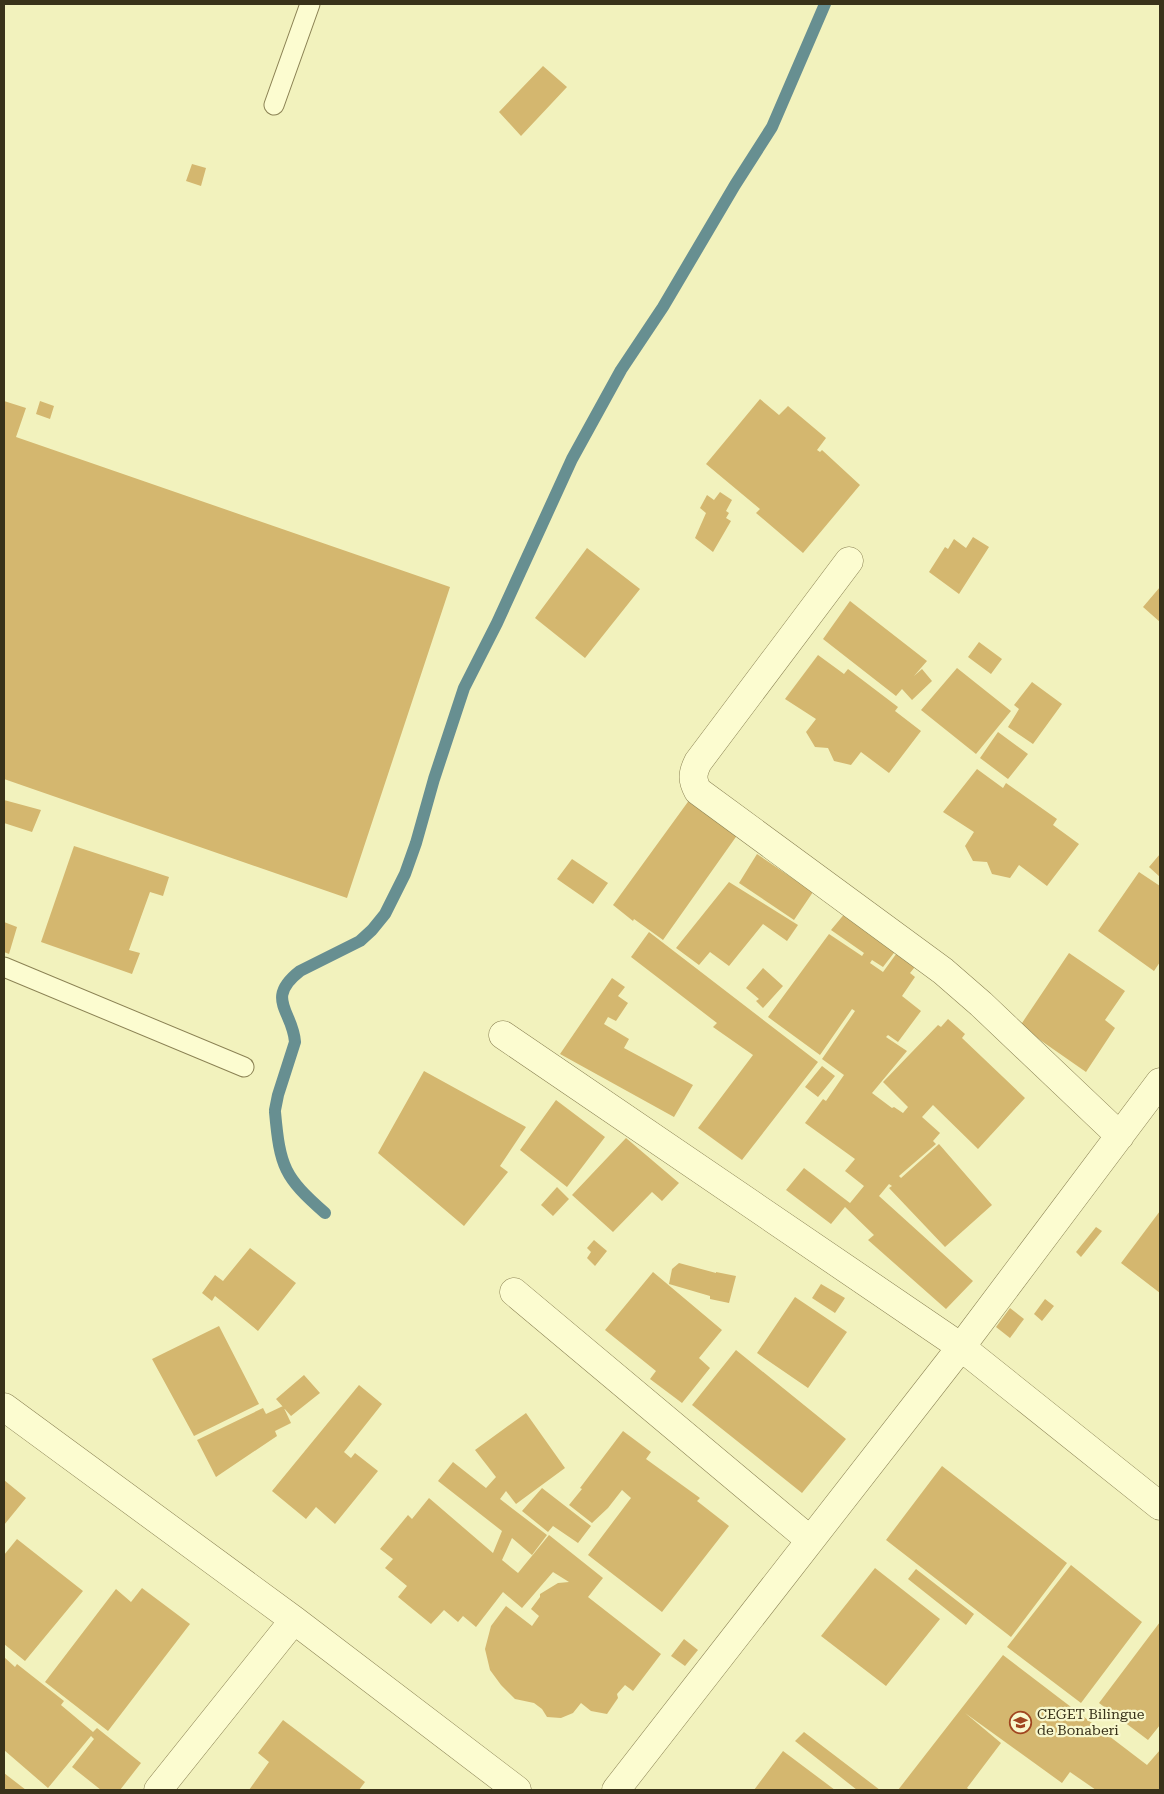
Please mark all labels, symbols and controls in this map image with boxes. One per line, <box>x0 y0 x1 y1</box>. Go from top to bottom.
place label: CEGET Bilingue de Bonaberi <box>1037 1706 1145 1738</box>
school or university icon: CEGET Bilingue de Bonaberi <box>1009 1710 1033 1734</box>

